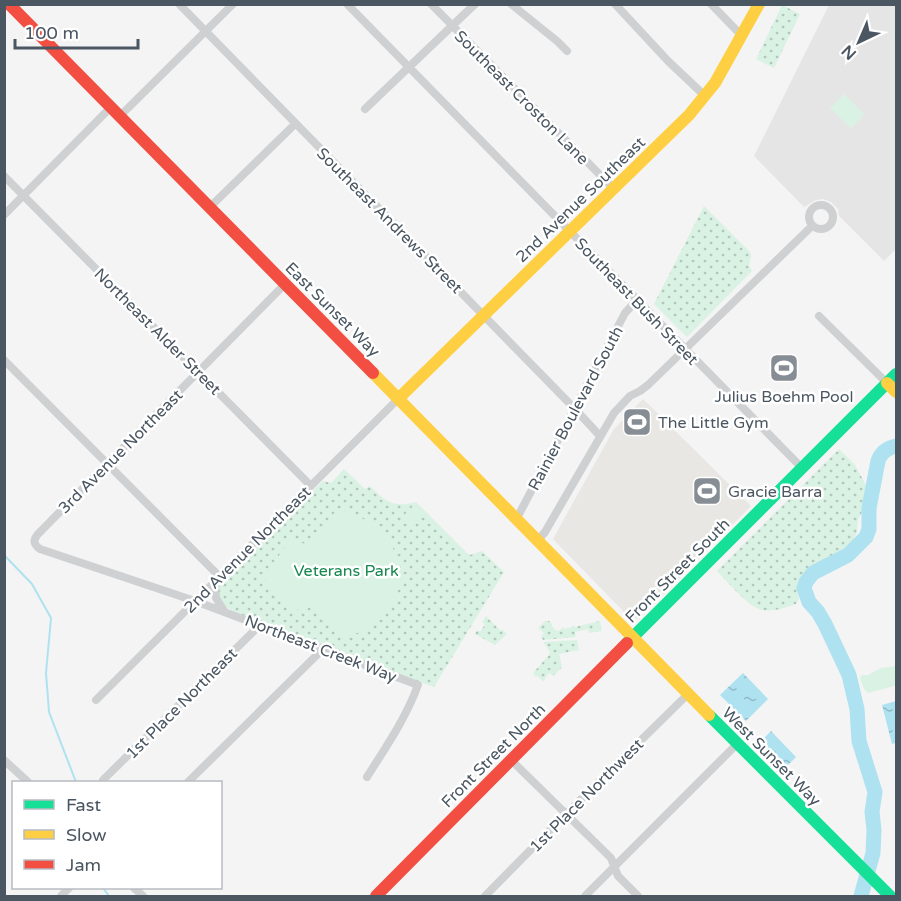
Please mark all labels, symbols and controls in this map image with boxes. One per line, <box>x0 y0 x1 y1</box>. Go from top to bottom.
scale bar <box>15 12 138 50</box>
north arrow <box>829 12 889 72</box>
text: 100 m <box>24 22 79 44</box>
street label: Southeast Croston Lane <box>450 26 593 169</box>
text: N <box>838 40 861 64</box>
street label: 2nd Avenue Southeast <box>512 133 650 267</box>
street label: Southeast Andrews Street <box>312 144 466 298</box>
street label: Southeast Bush Street <box>570 234 702 369</box>
street label: East Sunset Way <box>281 258 384 362</box>
street label: Northeast Alder Street <box>90 264 225 399</box>
street label: Rainier Boulevard South <box>524 323 628 494</box>
sports icon: Julius Boehm Pool <box>768 352 800 384</box>
street label: 3rd Avenue Northeast <box>54 385 187 518</box>
place label: Julius Boehm Pool <box>714 387 854 407</box>
sports icon: The Little Gym <box>621 406 653 438</box>
place label: The Little Gym <box>658 413 769 433</box>
sports icon: Gracie Barra <box>691 475 723 507</box>
street label: 2nd Avenue Northeast <box>180 482 315 617</box>
place label: Gracie Barra <box>728 482 822 502</box>
street label: Front Street South <box>621 514 734 627</box>
park label: Veterans Park <box>293 561 399 581</box>
street label: Northeast Creek Way <box>242 611 400 687</box>
street label: 1st Place Northeast <box>122 644 242 764</box>
street label: Front Street North <box>438 700 550 812</box>
street label: West Sunset Way <box>718 703 825 811</box>
street label: 1st Place Northwest <box>526 735 648 857</box>
legend <box>12 781 222 889</box>
text: Fast <box>66 794 101 816</box>
text: Slow <box>66 824 107 846</box>
text: Jam <box>66 854 101 876</box>

